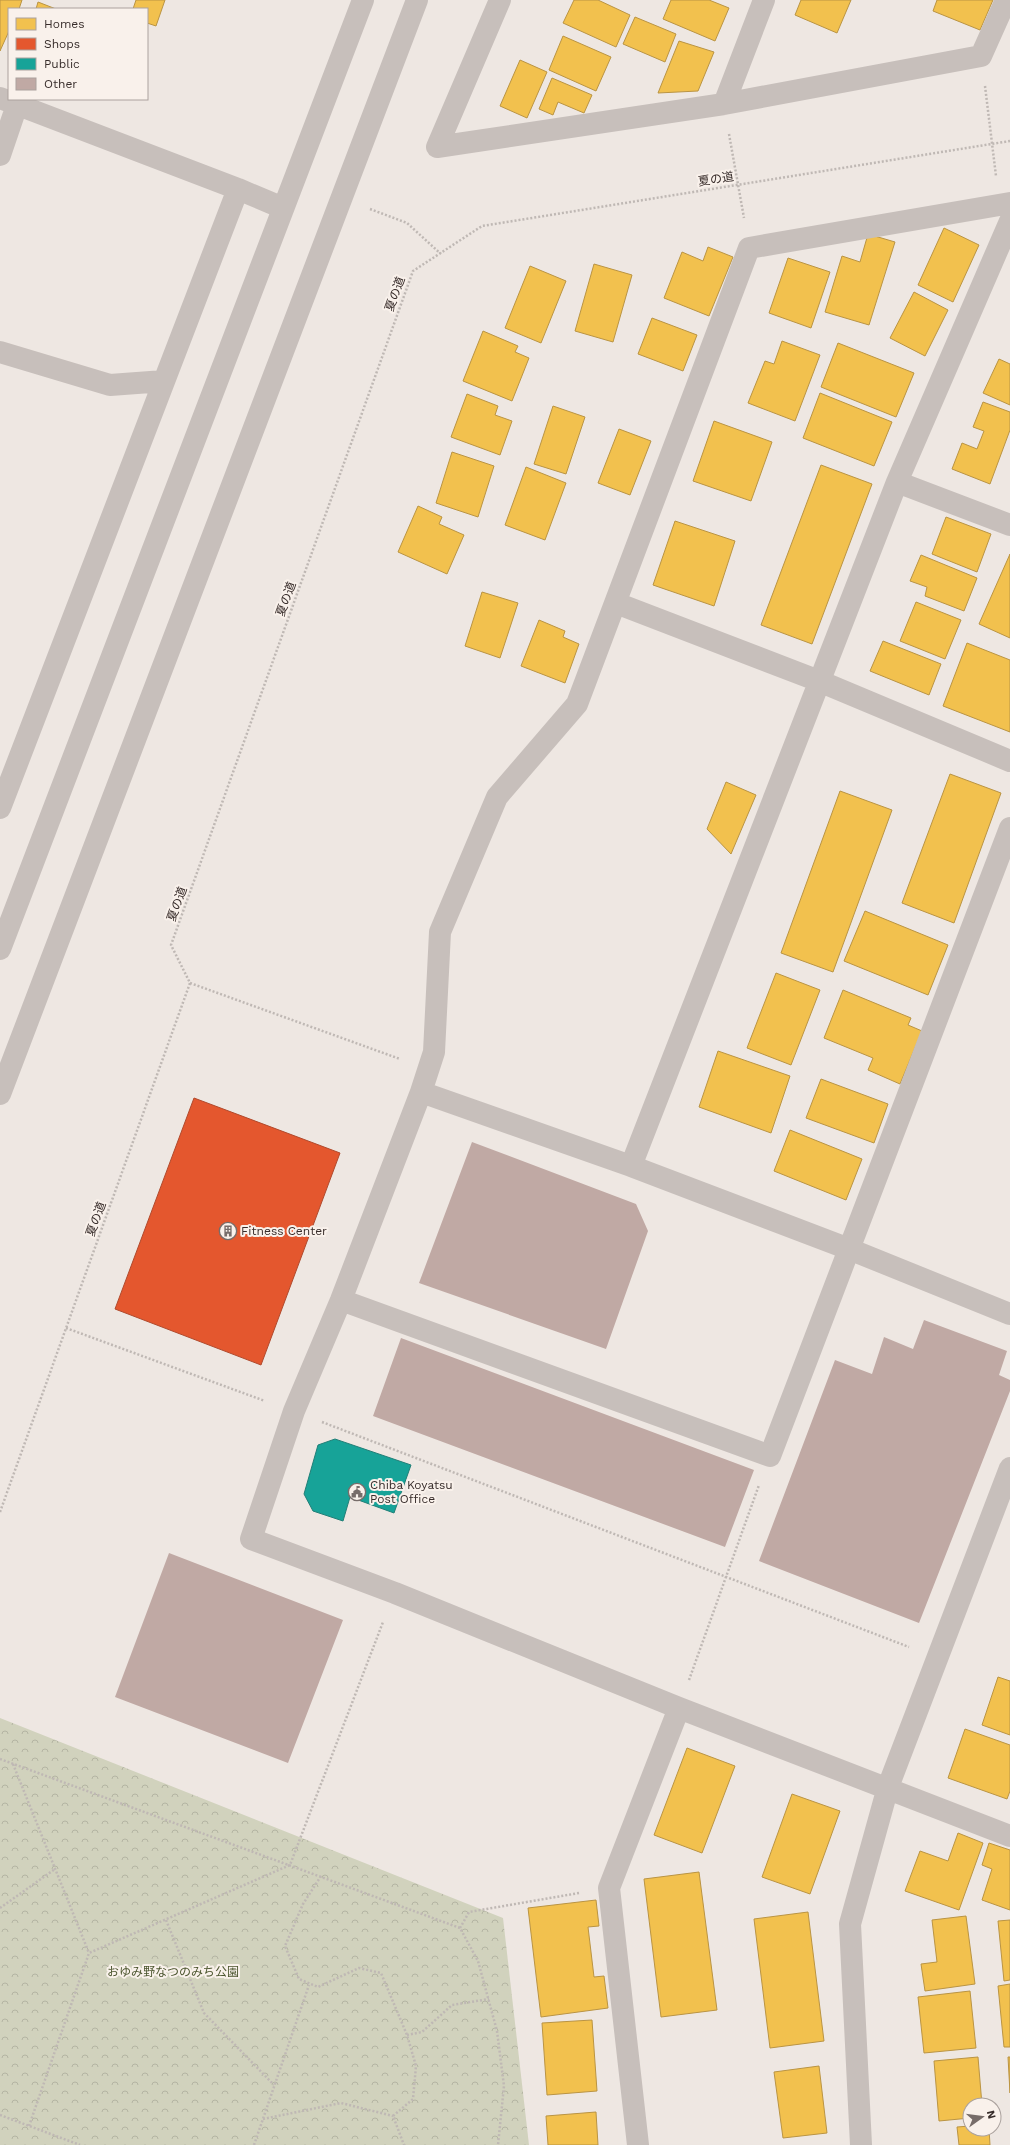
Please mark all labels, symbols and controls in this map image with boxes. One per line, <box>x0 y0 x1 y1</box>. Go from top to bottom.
legend <box>8 8 148 100</box>
text: Homes <box>44 17 85 31</box>
text: Shops <box>44 37 80 51</box>
text: Public <box>44 57 80 71</box>
text: Other <box>44 77 77 91</box>
street label: 夏の道 <box>697 169 735 189</box>
street label: 夏の道 <box>382 275 408 313</box>
street label: 夏の道 <box>273 580 299 618</box>
street label: 夏の道 <box>164 885 190 923</box>
street label: 夏の道 <box>83 1200 109 1238</box>
building icon: Fitness Center <box>218 1221 238 1241</box>
place label: Fitness Center <box>241 1224 327 1238</box>
place label: Chiba Koyatsu Post Office <box>370 1478 453 1506</box>
public building icon: Chiba Koyatsu Post Office <box>347 1482 367 1502</box>
park label: おゆみ野なつのみち公園 <box>107 1965 239 1979</box>
north arrow <box>962 2097 1002 2137</box>
text: N <box>984 2109 999 2120</box>

